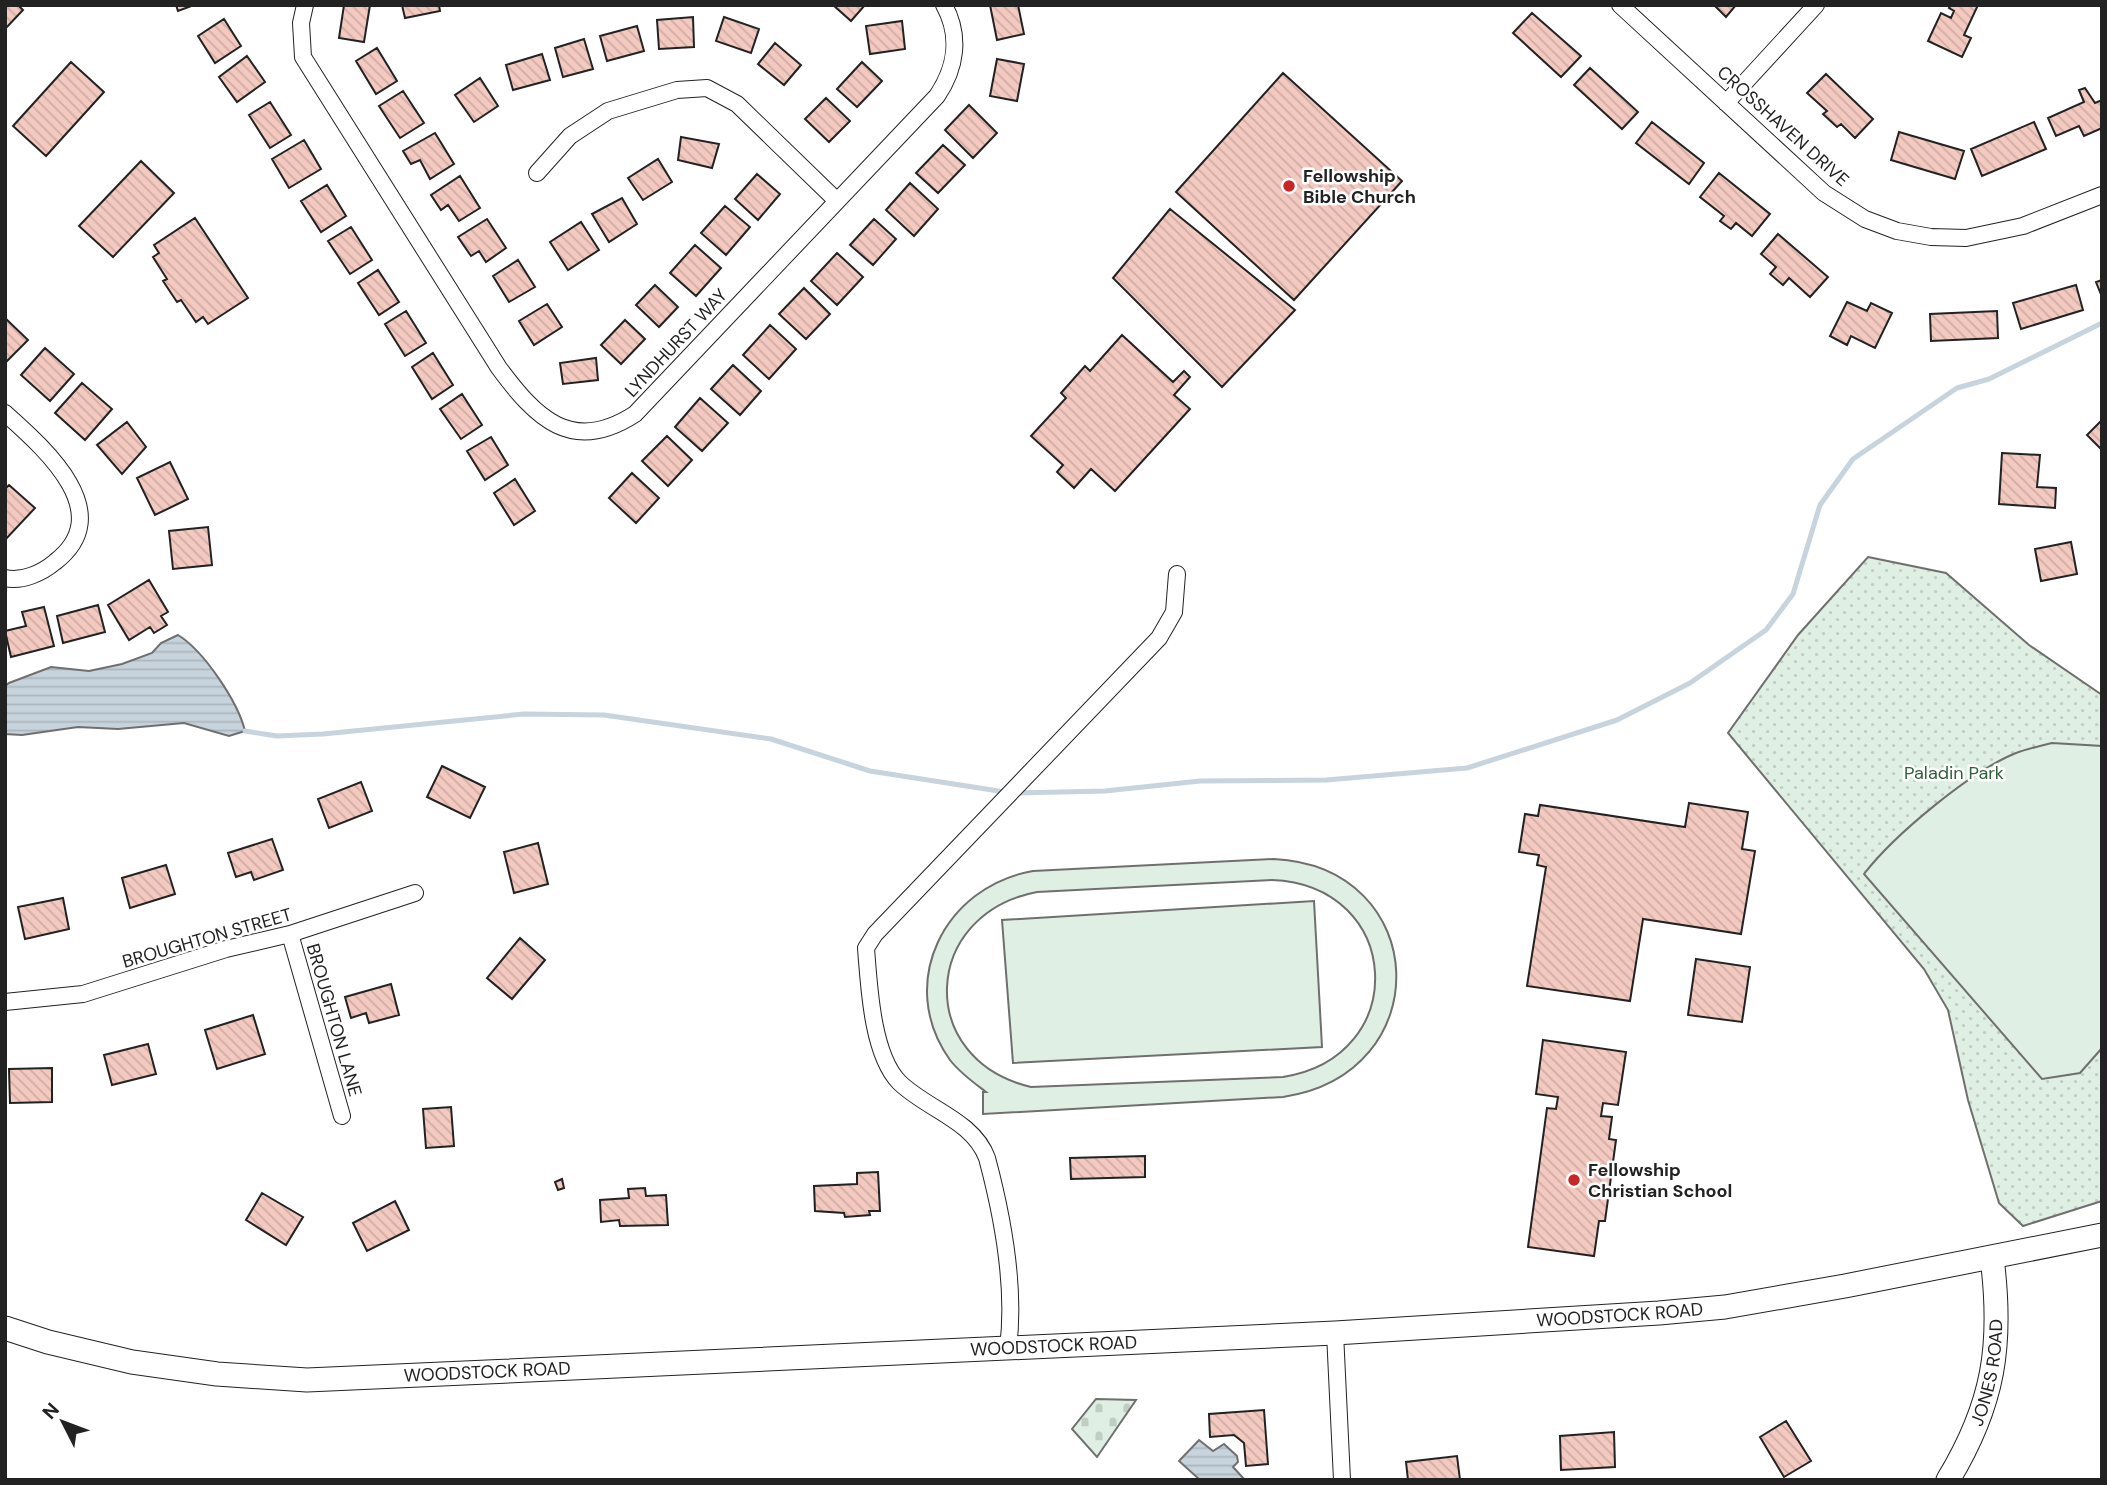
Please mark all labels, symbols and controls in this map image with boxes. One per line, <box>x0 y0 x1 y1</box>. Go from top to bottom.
street label: CROSSHAVEN DRIVE <box>1712 60 1854 192</box>
place label: Fellowship Bible Church <box>1303 164 1416 209</box>
marker: Fellowship Bible Church <box>1281 178 1297 194</box>
street label: LYNDHURST WAY <box>619 283 733 402</box>
park label: Paladin Park <box>1904 761 2004 785</box>
street label: BROUGHTON STREET <box>120 902 294 974</box>
street label: BROUGHTON LANE <box>301 941 367 1099</box>
place label: Fellowship Christian School <box>1588 1158 1732 1203</box>
marker: Fellowship Christian School <box>1566 1172 1582 1188</box>
street label: WOODSTOCK ROAD <box>1536 1297 1704 1333</box>
street label: JONES ROAD <box>1965 1319 2008 1430</box>
street label: WOODSTOCK ROAD <box>970 1330 1138 1362</box>
street label: WOODSTOCK ROAD <box>403 1356 571 1388</box>
north arrow <box>28 1387 98 1457</box>
text: N <box>37 1397 65 1424</box>

